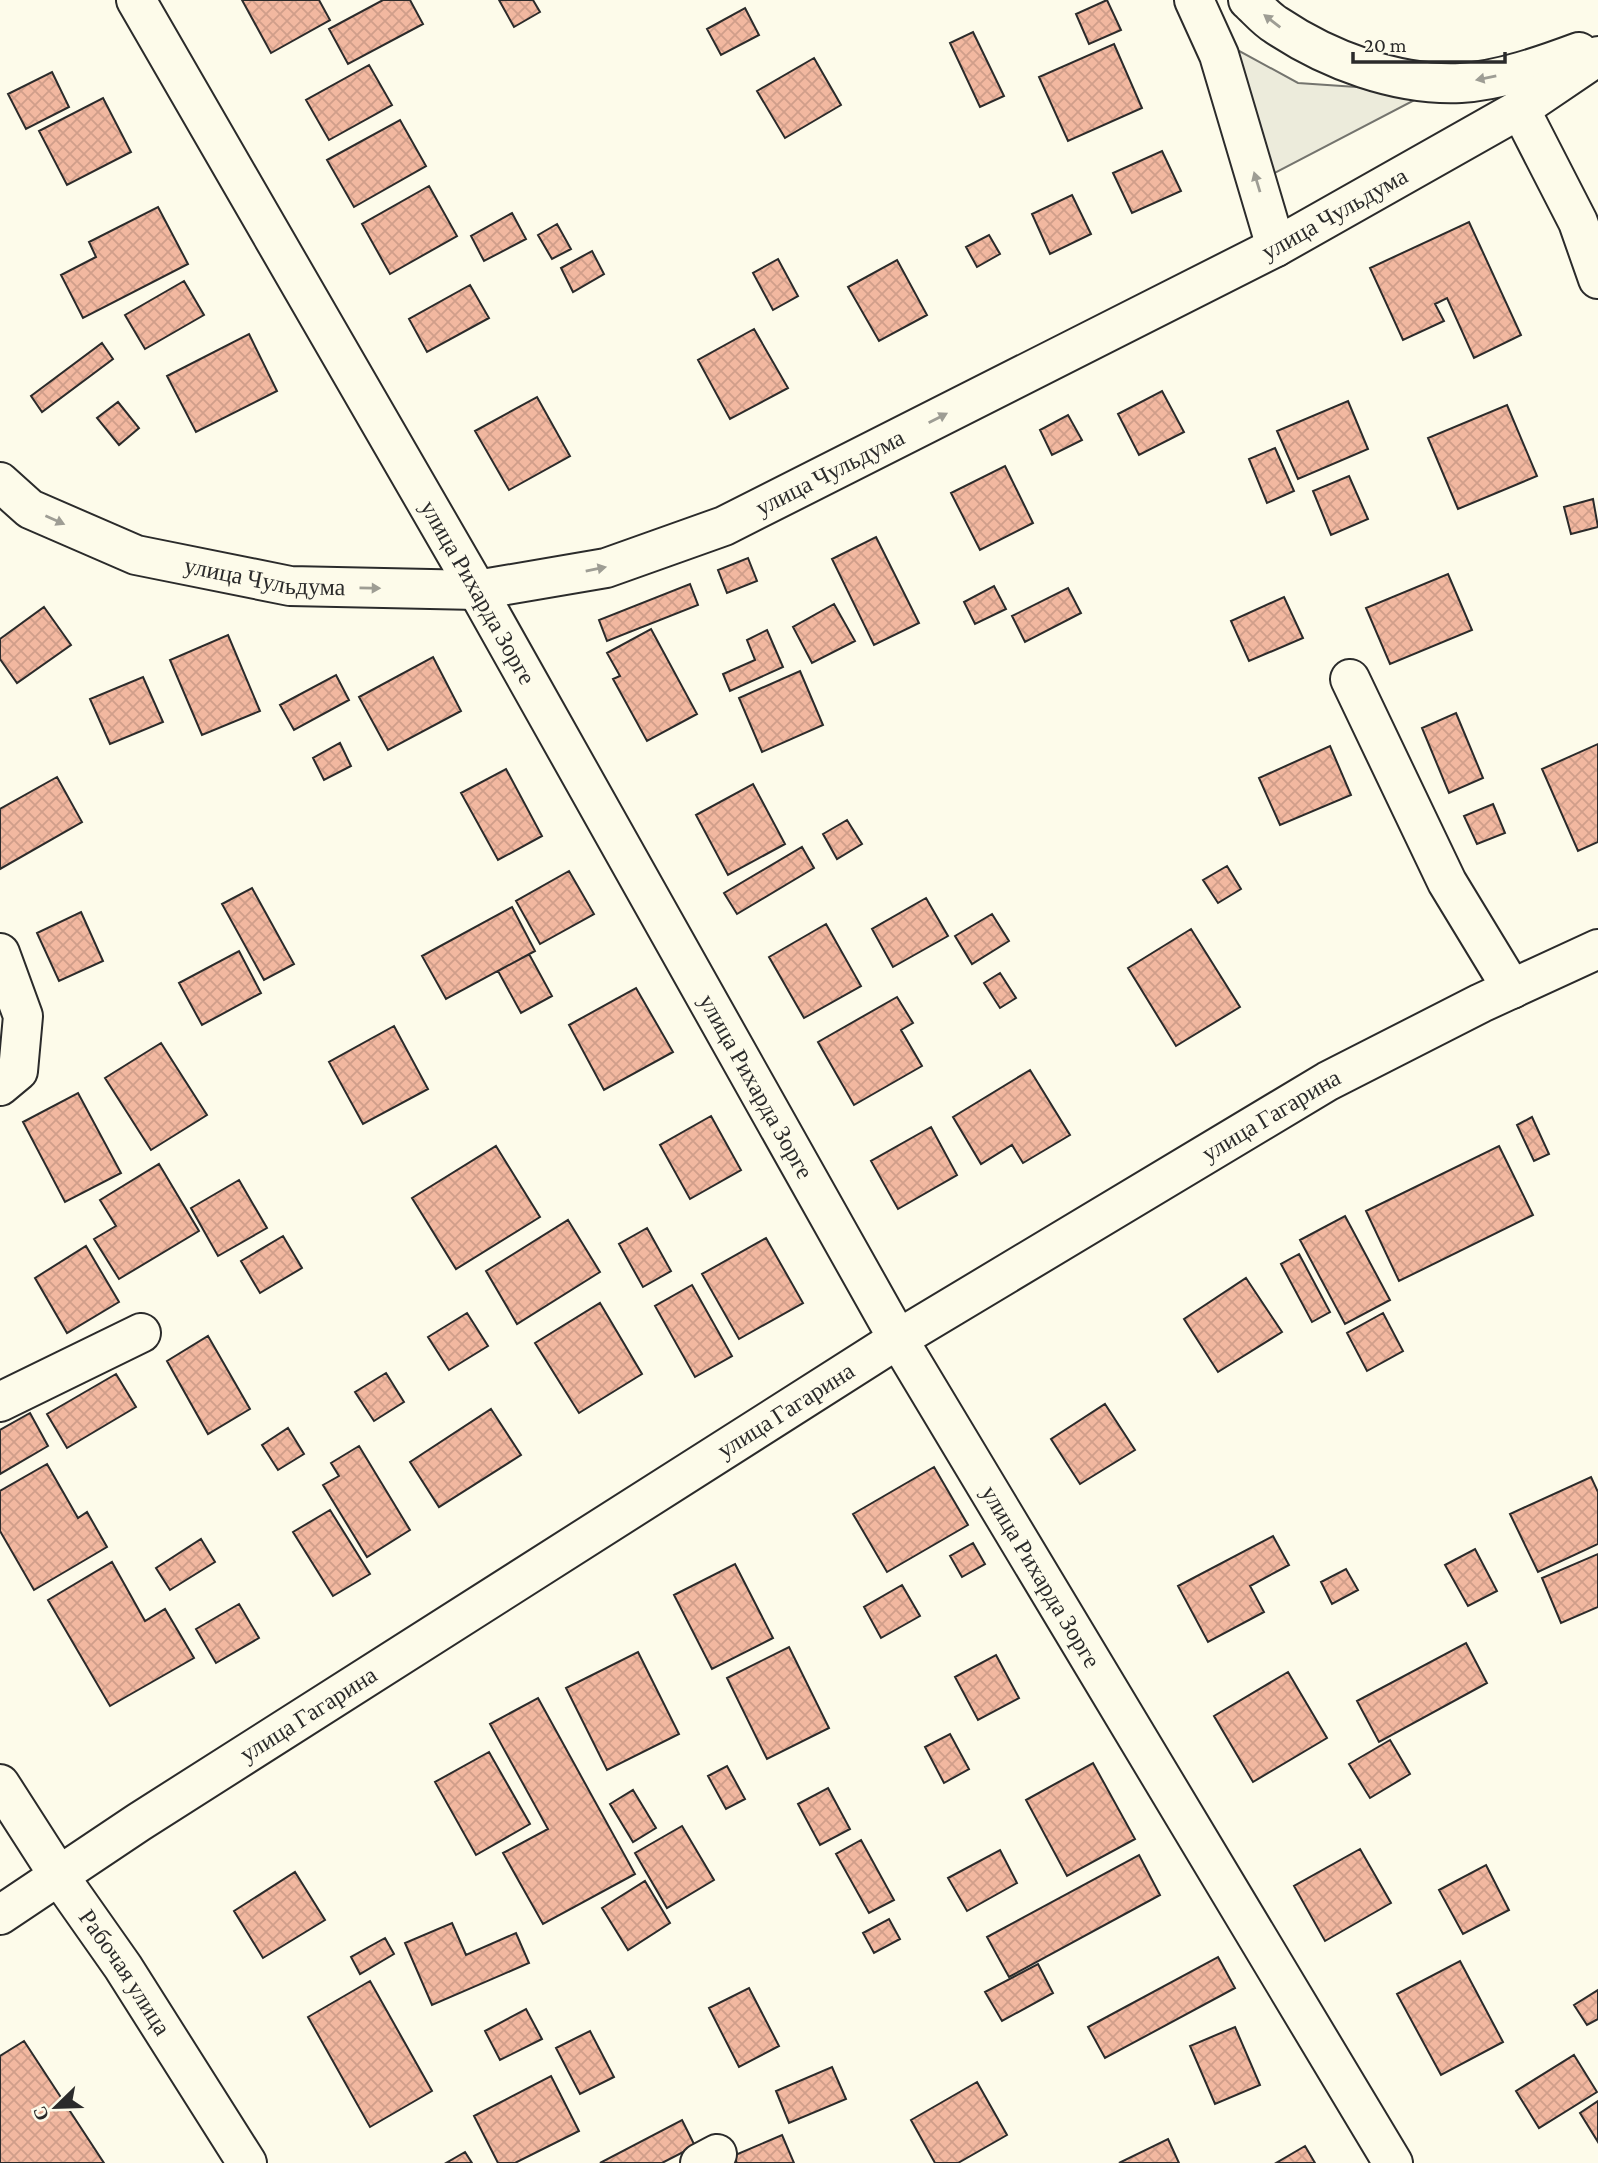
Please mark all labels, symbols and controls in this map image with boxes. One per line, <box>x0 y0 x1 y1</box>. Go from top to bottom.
one-way arrow <box>1264 14 1282 29</box>
scale bar <box>1353 21 1505 65</box>
text: 20 m <box>1364 33 1407 57</box>
one-way arrow <box>1475 73 1497 84</box>
street label: улица Чульдума <box>1257 161 1412 265</box>
one-way arrow <box>1251 171 1261 192</box>
one-way arrow <box>928 413 948 424</box>
street label: улица Чульдума <box>751 423 909 521</box>
street label: улица Рихарда Зорге <box>415 495 541 689</box>
one-way arrow <box>45 515 66 526</box>
street label: улица Чульдума <box>182 551 346 600</box>
one-way arrow <box>585 563 607 574</box>
one-way arrow <box>360 582 382 594</box>
street label: улица Рихарда Зорге <box>694 989 819 1183</box>
street label: улица Гагарина <box>1197 1063 1345 1167</box>
street label: улица Гагарина <box>712 1356 859 1463</box>
street label: улица Рихарда Зорге <box>976 1481 1106 1672</box>
street label: улица Гагарина <box>235 1660 382 1767</box>
street label: Рабочая улица <box>74 1904 177 2040</box>
north arrow <box>21 2072 91 2142</box>
text: С <box>28 2103 53 2124</box>

